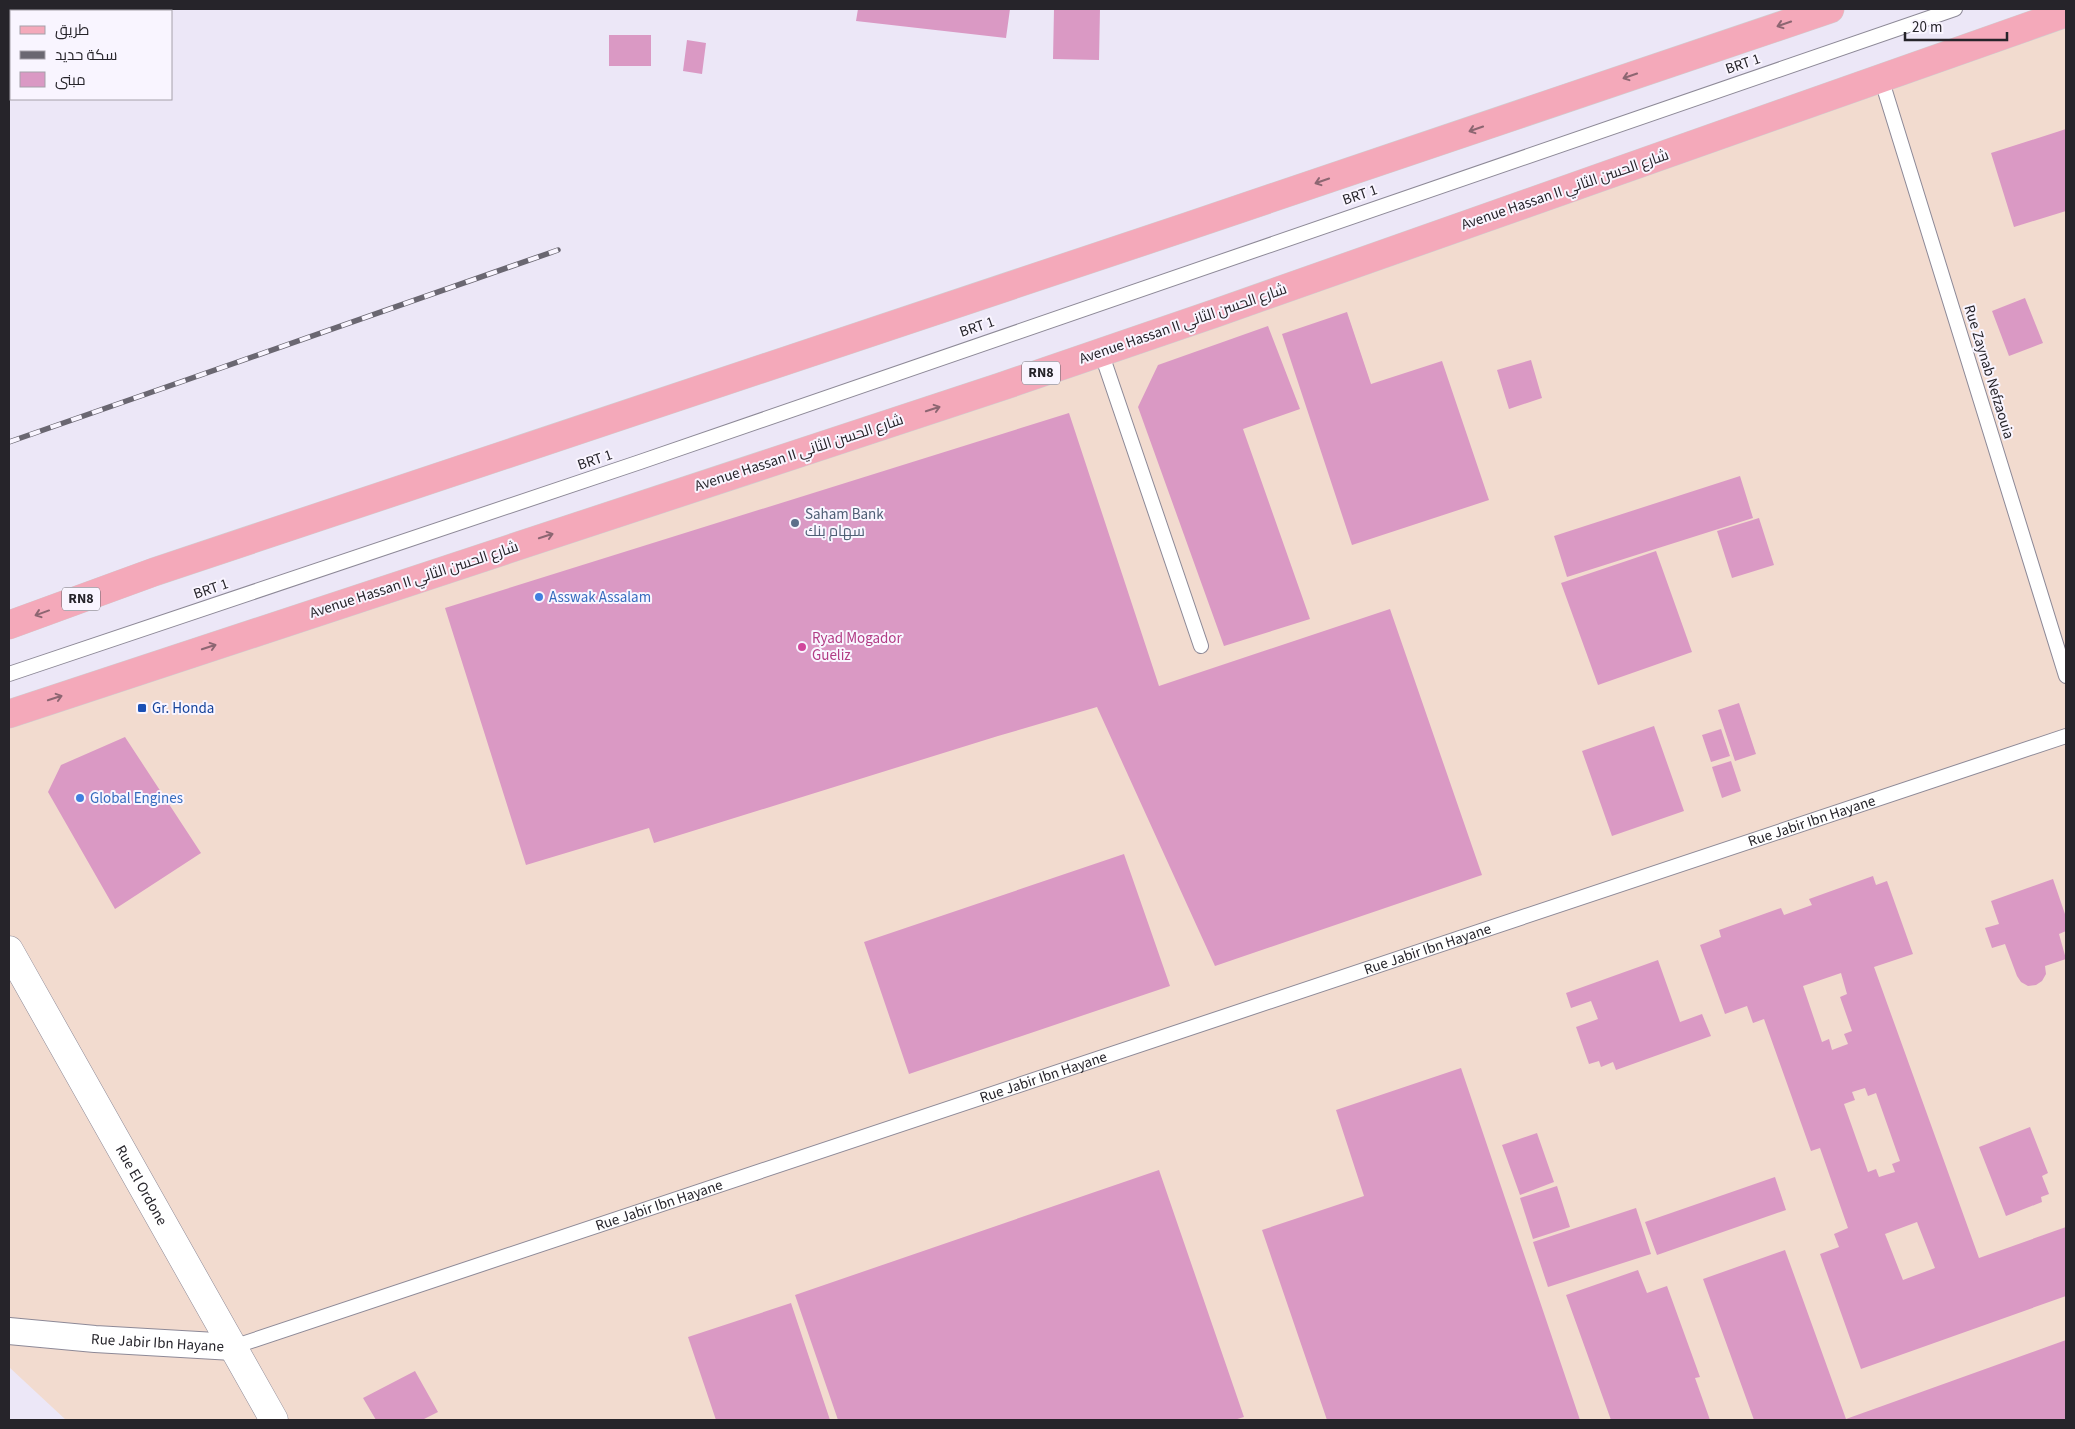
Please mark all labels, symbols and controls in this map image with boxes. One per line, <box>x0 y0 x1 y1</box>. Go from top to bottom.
legend <box>10 10 172 100</box>
scale bar <box>1905 10 2008 42</box>
text: 20 m <box>1912 17 1942 38</box>
text: طريق <box>55 20 89 41</box>
one-way arrow <box>1776 20 1792 30</box>
text: سكة حديد <box>55 45 117 66</box>
street label: BRT 1 <box>1723 48 1763 80</box>
text: مبنى <box>55 70 86 91</box>
one-way arrow <box>1622 72 1638 82</box>
one-way arrow <box>1468 124 1484 134</box>
street label: Avenue Hassan II شارع الحسن الثاني <box>1458 145 1672 236</box>
one-way arrow <box>1315 177 1330 186</box>
street label: BRT 1 <box>1340 179 1380 211</box>
street label: Avenue Hassan II شارع الحسن الثاني <box>1076 279 1290 370</box>
street label: Rue Zaynab Nefzaouia <box>1959 302 2019 442</box>
street label: BRT 1 <box>957 311 997 343</box>
road number: RN8 <box>1022 362 1060 384</box>
one-way arrow <box>925 404 941 413</box>
street label: Avenue Hassan II شارع الحسن الثاني <box>692 409 906 498</box>
street label: BRT 1 <box>575 444 615 476</box>
place label: Saham Bank سهام بنك <box>805 504 884 542</box>
marker: Saham Bank سهام بنك <box>789 517 801 529</box>
one-way arrow <box>538 531 554 541</box>
street label: Avenue Hassan II شارع الحسن الثاني <box>307 536 521 625</box>
street label: BRT 1 <box>191 573 231 605</box>
place label: Asswak Assalam <box>549 587 651 608</box>
road number: RN8 <box>62 588 100 610</box>
marker: Asswak Assalam <box>533 591 545 603</box>
one-way arrow <box>35 609 51 618</box>
place label: Ryad Mogador Gueliz <box>812 628 902 666</box>
marker: Ryad Mogador Gueliz <box>796 641 808 653</box>
one-way arrow <box>201 642 217 652</box>
one-way arrow <box>46 693 62 702</box>
place label: Gr. Honda <box>152 698 214 719</box>
marker: Gr. Honda <box>136 702 148 714</box>
place label: Global Engines <box>90 788 183 809</box>
street label: Rue Jabir Ibn Hayane <box>1745 790 1878 852</box>
marker: Global Engines <box>74 792 86 804</box>
street label: Rue Jabir Ibn Hayane <box>1361 918 1494 980</box>
street label: Rue Jabir Ibn Hayane <box>977 1046 1110 1108</box>
street label: Rue El Ordone <box>111 1141 173 1229</box>
street label: Rue Jabir Ibn Hayane <box>593 1174 725 1236</box>
street label: Rue Jabir Ibn Hayane <box>91 1328 224 1357</box>

